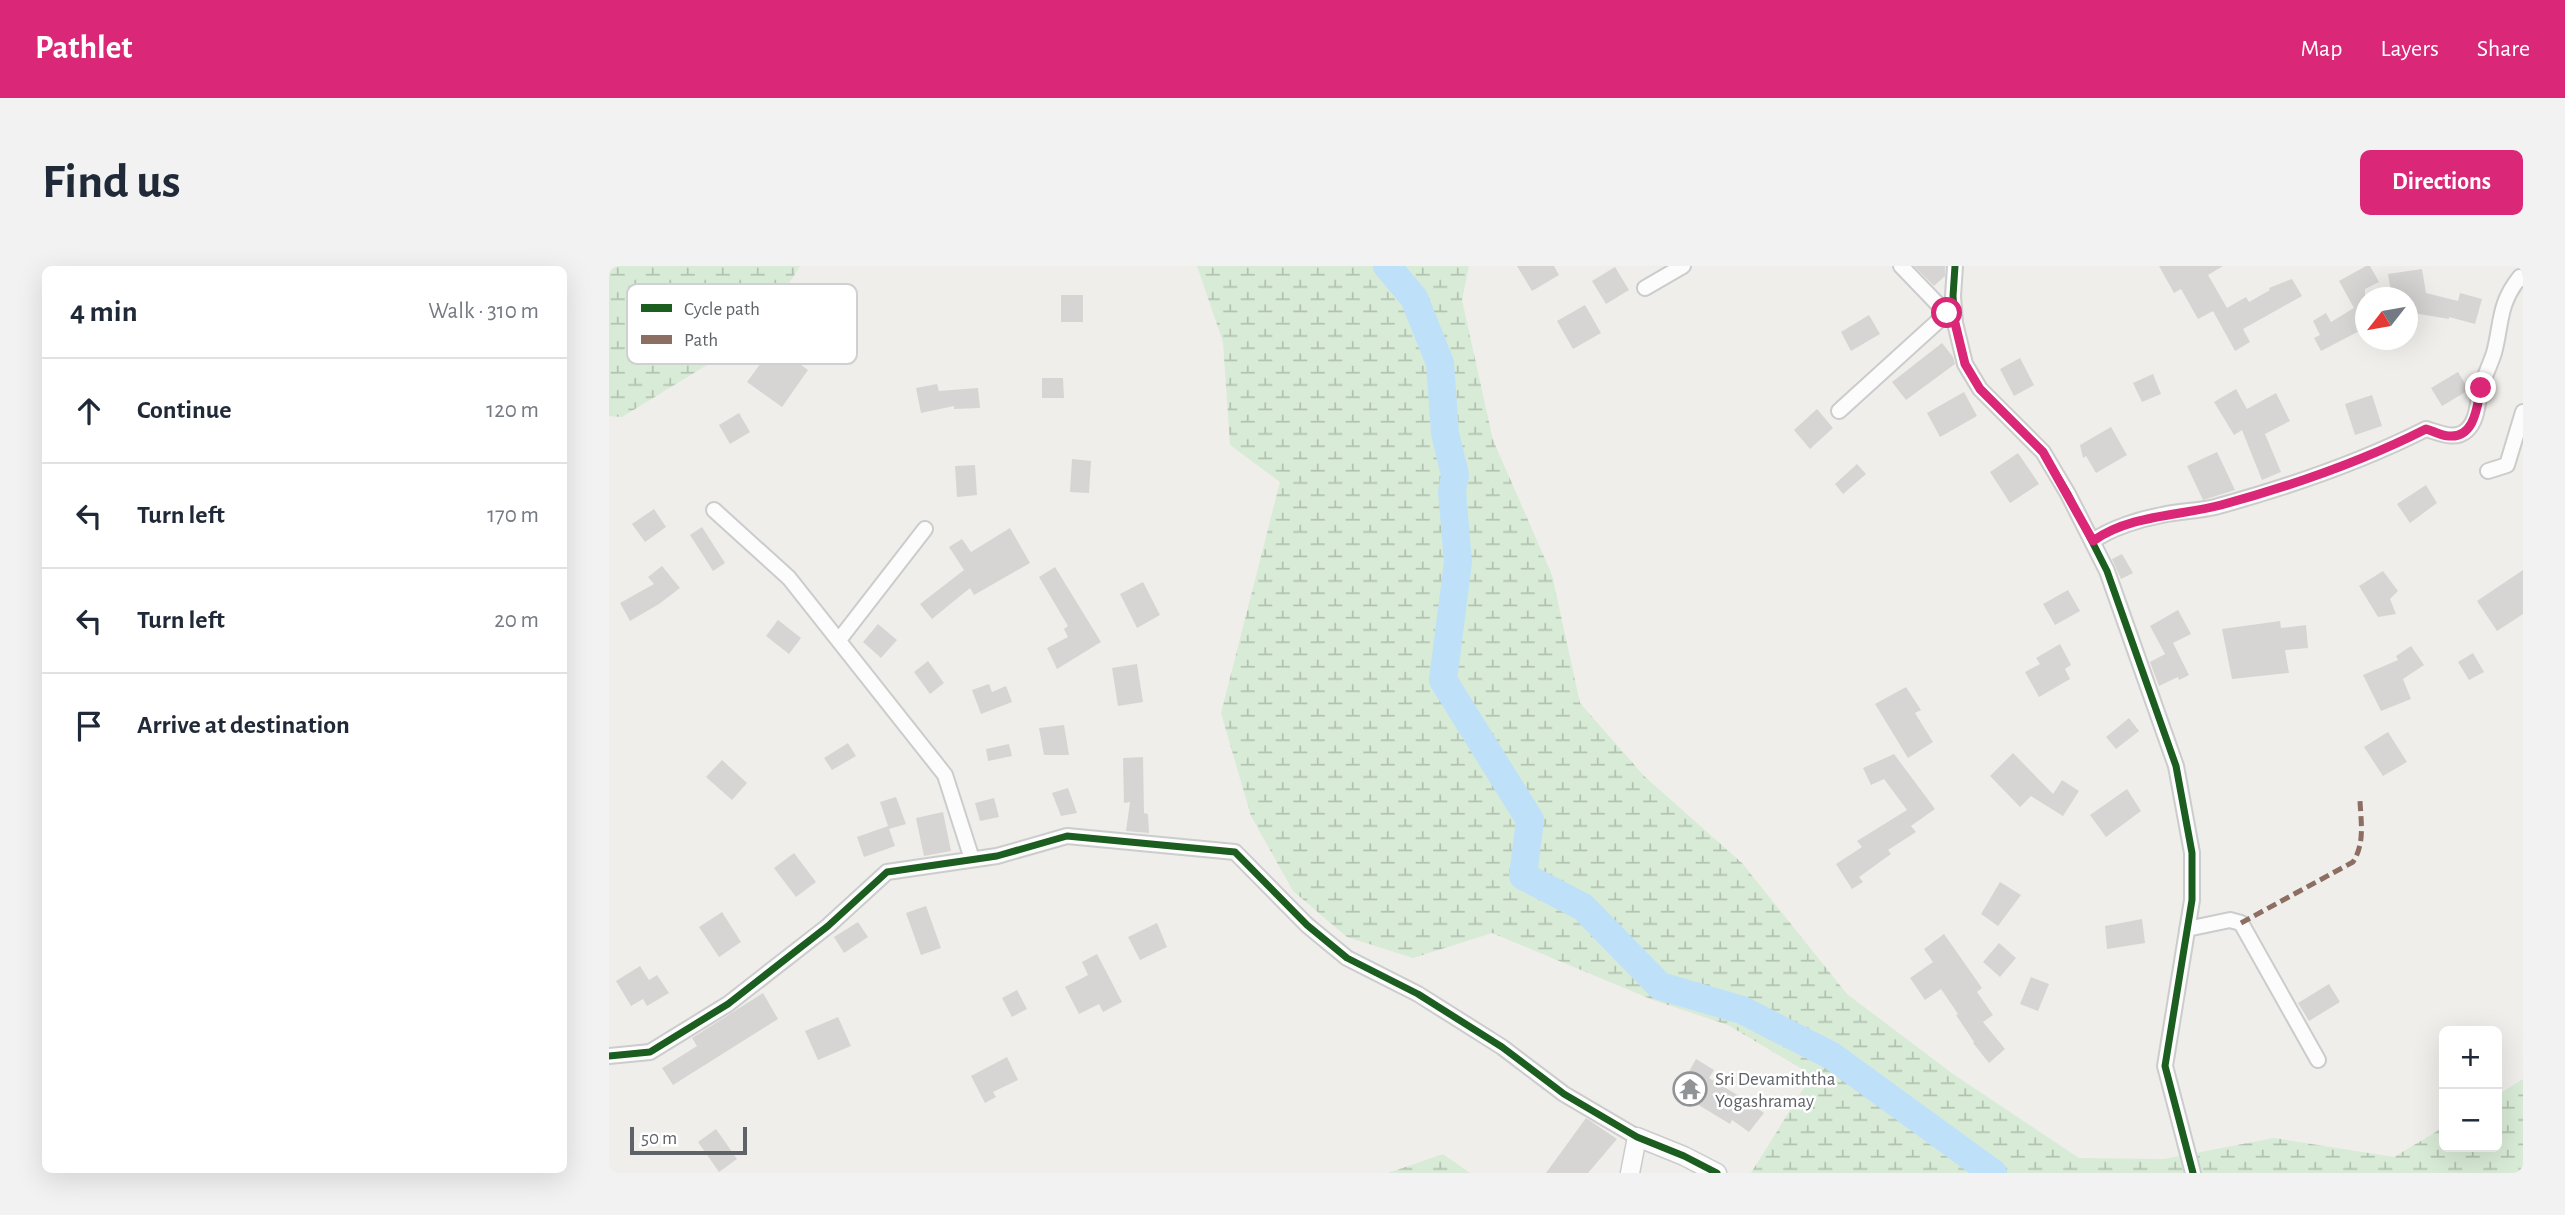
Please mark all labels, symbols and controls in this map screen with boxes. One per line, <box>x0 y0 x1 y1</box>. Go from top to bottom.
text: Pathlet <box>35 32 133 65</box>
text: Map <box>2300 37 2342 61</box>
text: Layers <box>2380 37 2439 61</box>
text: Share <box>2477 37 2530 61</box>
button: Directions <box>2360 150 2523 215</box>
text: Find us <box>42 158 181 207</box>
legend <box>627 284 857 364</box>
north arrow <box>2355 287 2418 350</box>
text: 4 min <box>70 297 138 327</box>
route start <box>1931 297 1962 328</box>
text: Walk · 310 m <box>428 300 539 323</box>
text: Cycle path <box>684 300 760 319</box>
text: Path <box>684 331 718 350</box>
route end <box>2465 372 2496 403</box>
icon: ahead <box>70 392 108 430</box>
text: Continue <box>137 397 232 423</box>
text: 120 m <box>486 399 539 422</box>
icon: left <box>70 497 108 535</box>
text: Turn left <box>137 502 225 528</box>
text: 170 m <box>487 504 539 527</box>
icon: left <box>70 602 108 640</box>
text: Turn left <box>137 607 225 633</box>
text: 20 m <box>494 609 539 632</box>
icon: arrive <box>70 707 108 745</box>
text: Arrive at destination <box>137 712 350 738</box>
map controls <box>2439 1026 2502 1152</box>
button: + <box>2439 1026 2502 1089</box>
temple icon: Sri Devamiththa Yogashramay <box>1671 1070 1709 1108</box>
place label: Sri Devamiththa Yogashramay <box>1715 1070 1836 1111</box>
button: − <box>2439 1089 2502 1152</box>
scale bar <box>630 1124 747 1156</box>
text: 50 m <box>641 1129 677 1148</box>

